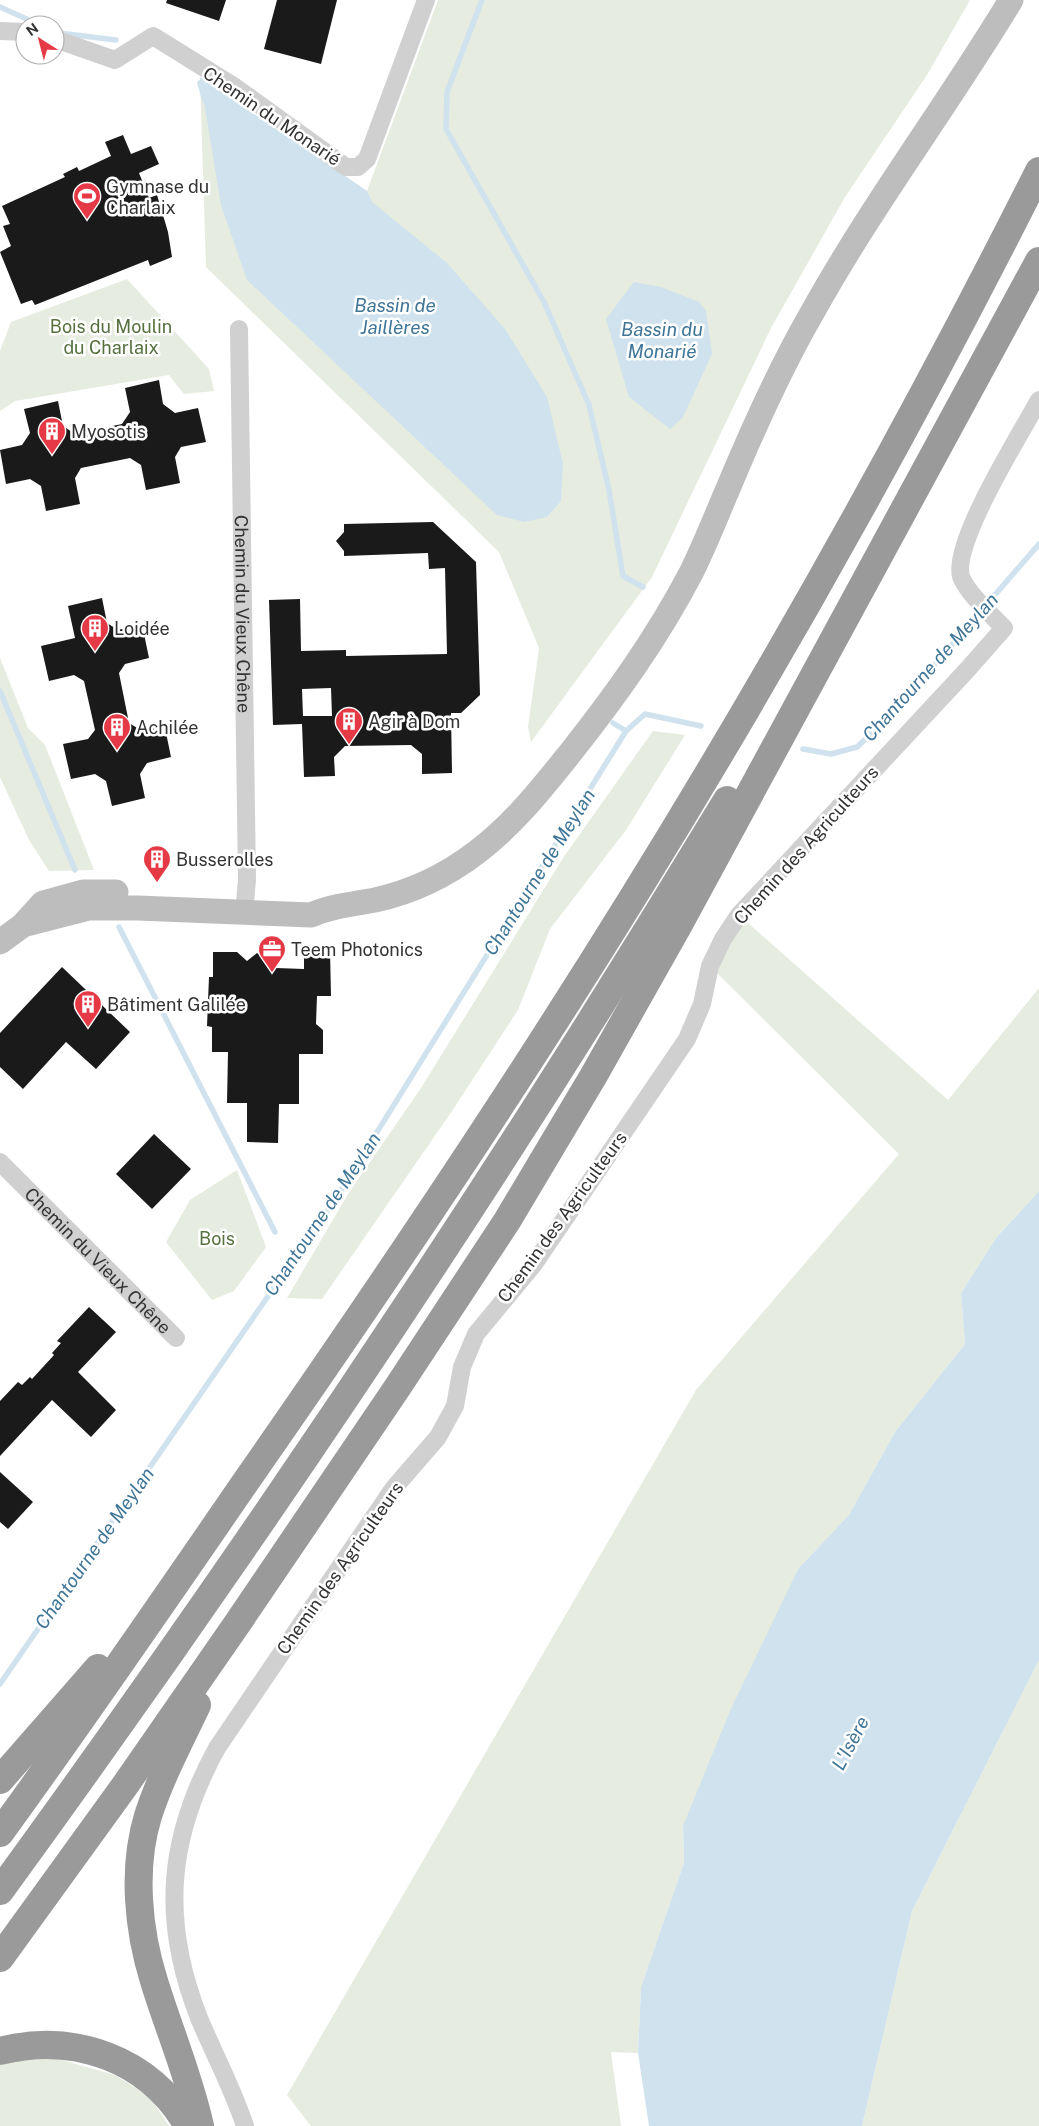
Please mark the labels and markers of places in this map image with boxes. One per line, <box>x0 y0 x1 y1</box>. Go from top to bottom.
place label: Gymnase du Charlaix <box>106 176 209 218</box>
sports icon: Gymnase du Charlaix <box>72 181 102 220</box>
building icon: Myosotis <box>37 416 67 455</box>
place label: Myosotis <box>71 421 146 442</box>
building icon: Loidée <box>80 613 110 652</box>
place label: Loidée <box>114 618 170 639</box>
building icon: Agir à Dom <box>334 706 364 745</box>
place label: Agir à Dom <box>368 711 460 732</box>
building icon: Achilée <box>102 712 132 751</box>
place label: Achilée <box>136 717 199 738</box>
building icon: Busserolles <box>142 844 172 883</box>
place label: Busserolles <box>176 849 273 870</box>
office icon: Teem Photonics <box>257 934 287 973</box>
place label: Teem Photonics <box>291 939 423 960</box>
building icon: Bâtiment Galilée <box>73 989 103 1028</box>
place label: Bâtiment Galilée <box>107 994 246 1015</box>

